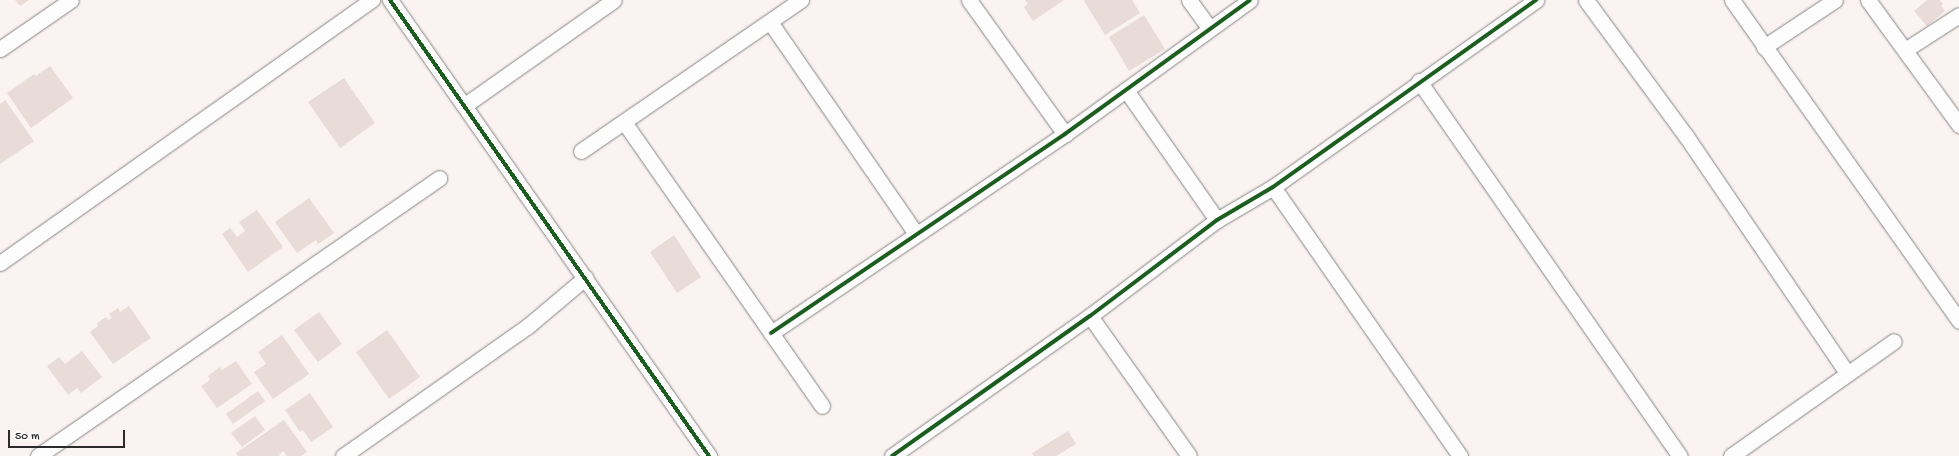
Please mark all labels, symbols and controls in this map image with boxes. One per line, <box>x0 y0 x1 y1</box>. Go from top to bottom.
scale bar <box>10 422 127 448</box>
text: 50 m <box>15 430 40 444</box>

